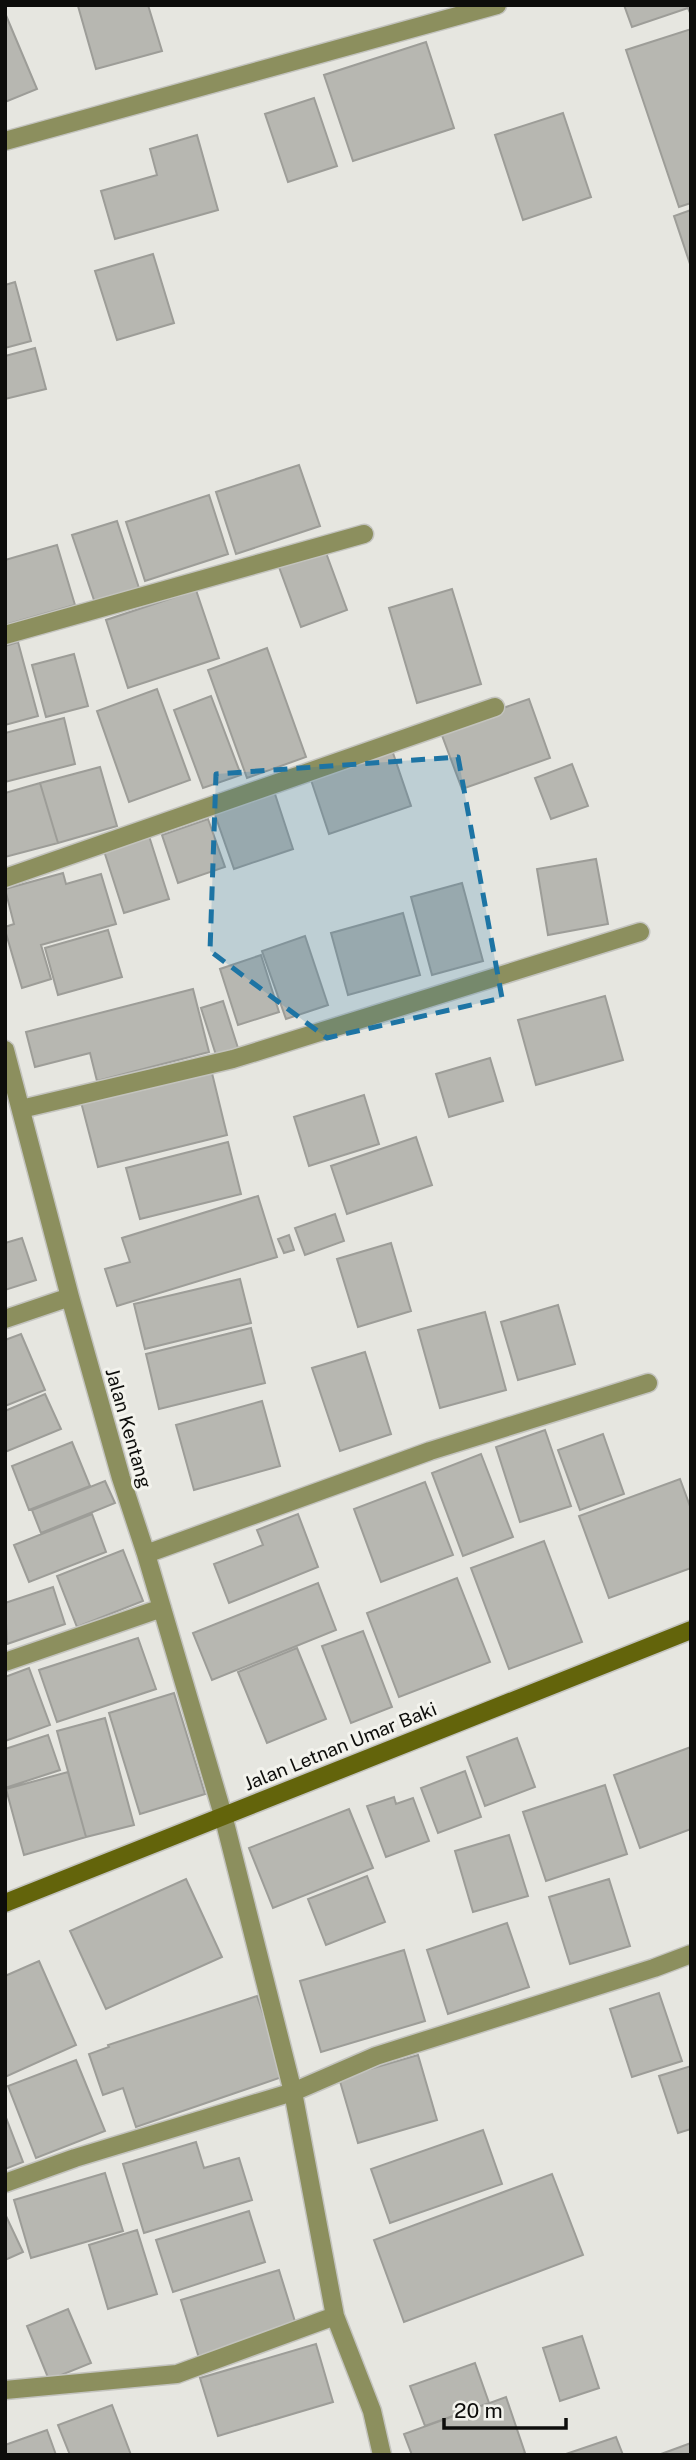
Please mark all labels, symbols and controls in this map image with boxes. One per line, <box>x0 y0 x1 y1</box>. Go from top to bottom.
street label: Jalan Kentang <box>101 1365 157 1491</box>
street label: Jalan Letnan Umar Baki <box>240 1697 440 1795</box>
scale bar <box>444 2386 566 2430</box>
text: 20 m <box>454 2398 503 2423</box>

